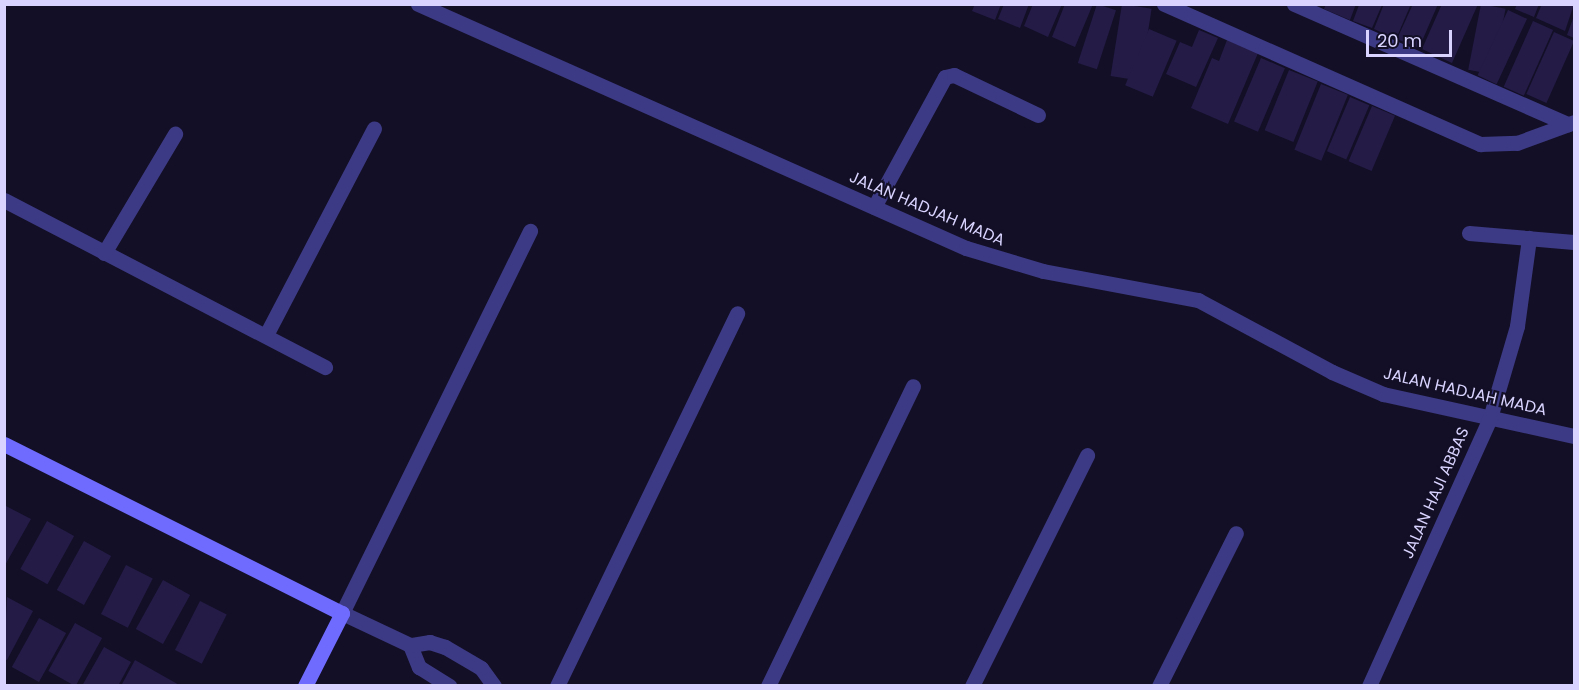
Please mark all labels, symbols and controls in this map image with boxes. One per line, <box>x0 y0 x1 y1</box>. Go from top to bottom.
scale bar <box>1369 18 1454 56</box>
text: 20 m <box>1377 28 1422 53</box>
street label: JALAN HADJAH MADA <box>846 168 1008 250</box>
street label: JALAN HADJAH MADA <box>1382 364 1548 420</box>
street label: JALAN HAJI ABBAS <box>1398 424 1474 562</box>

